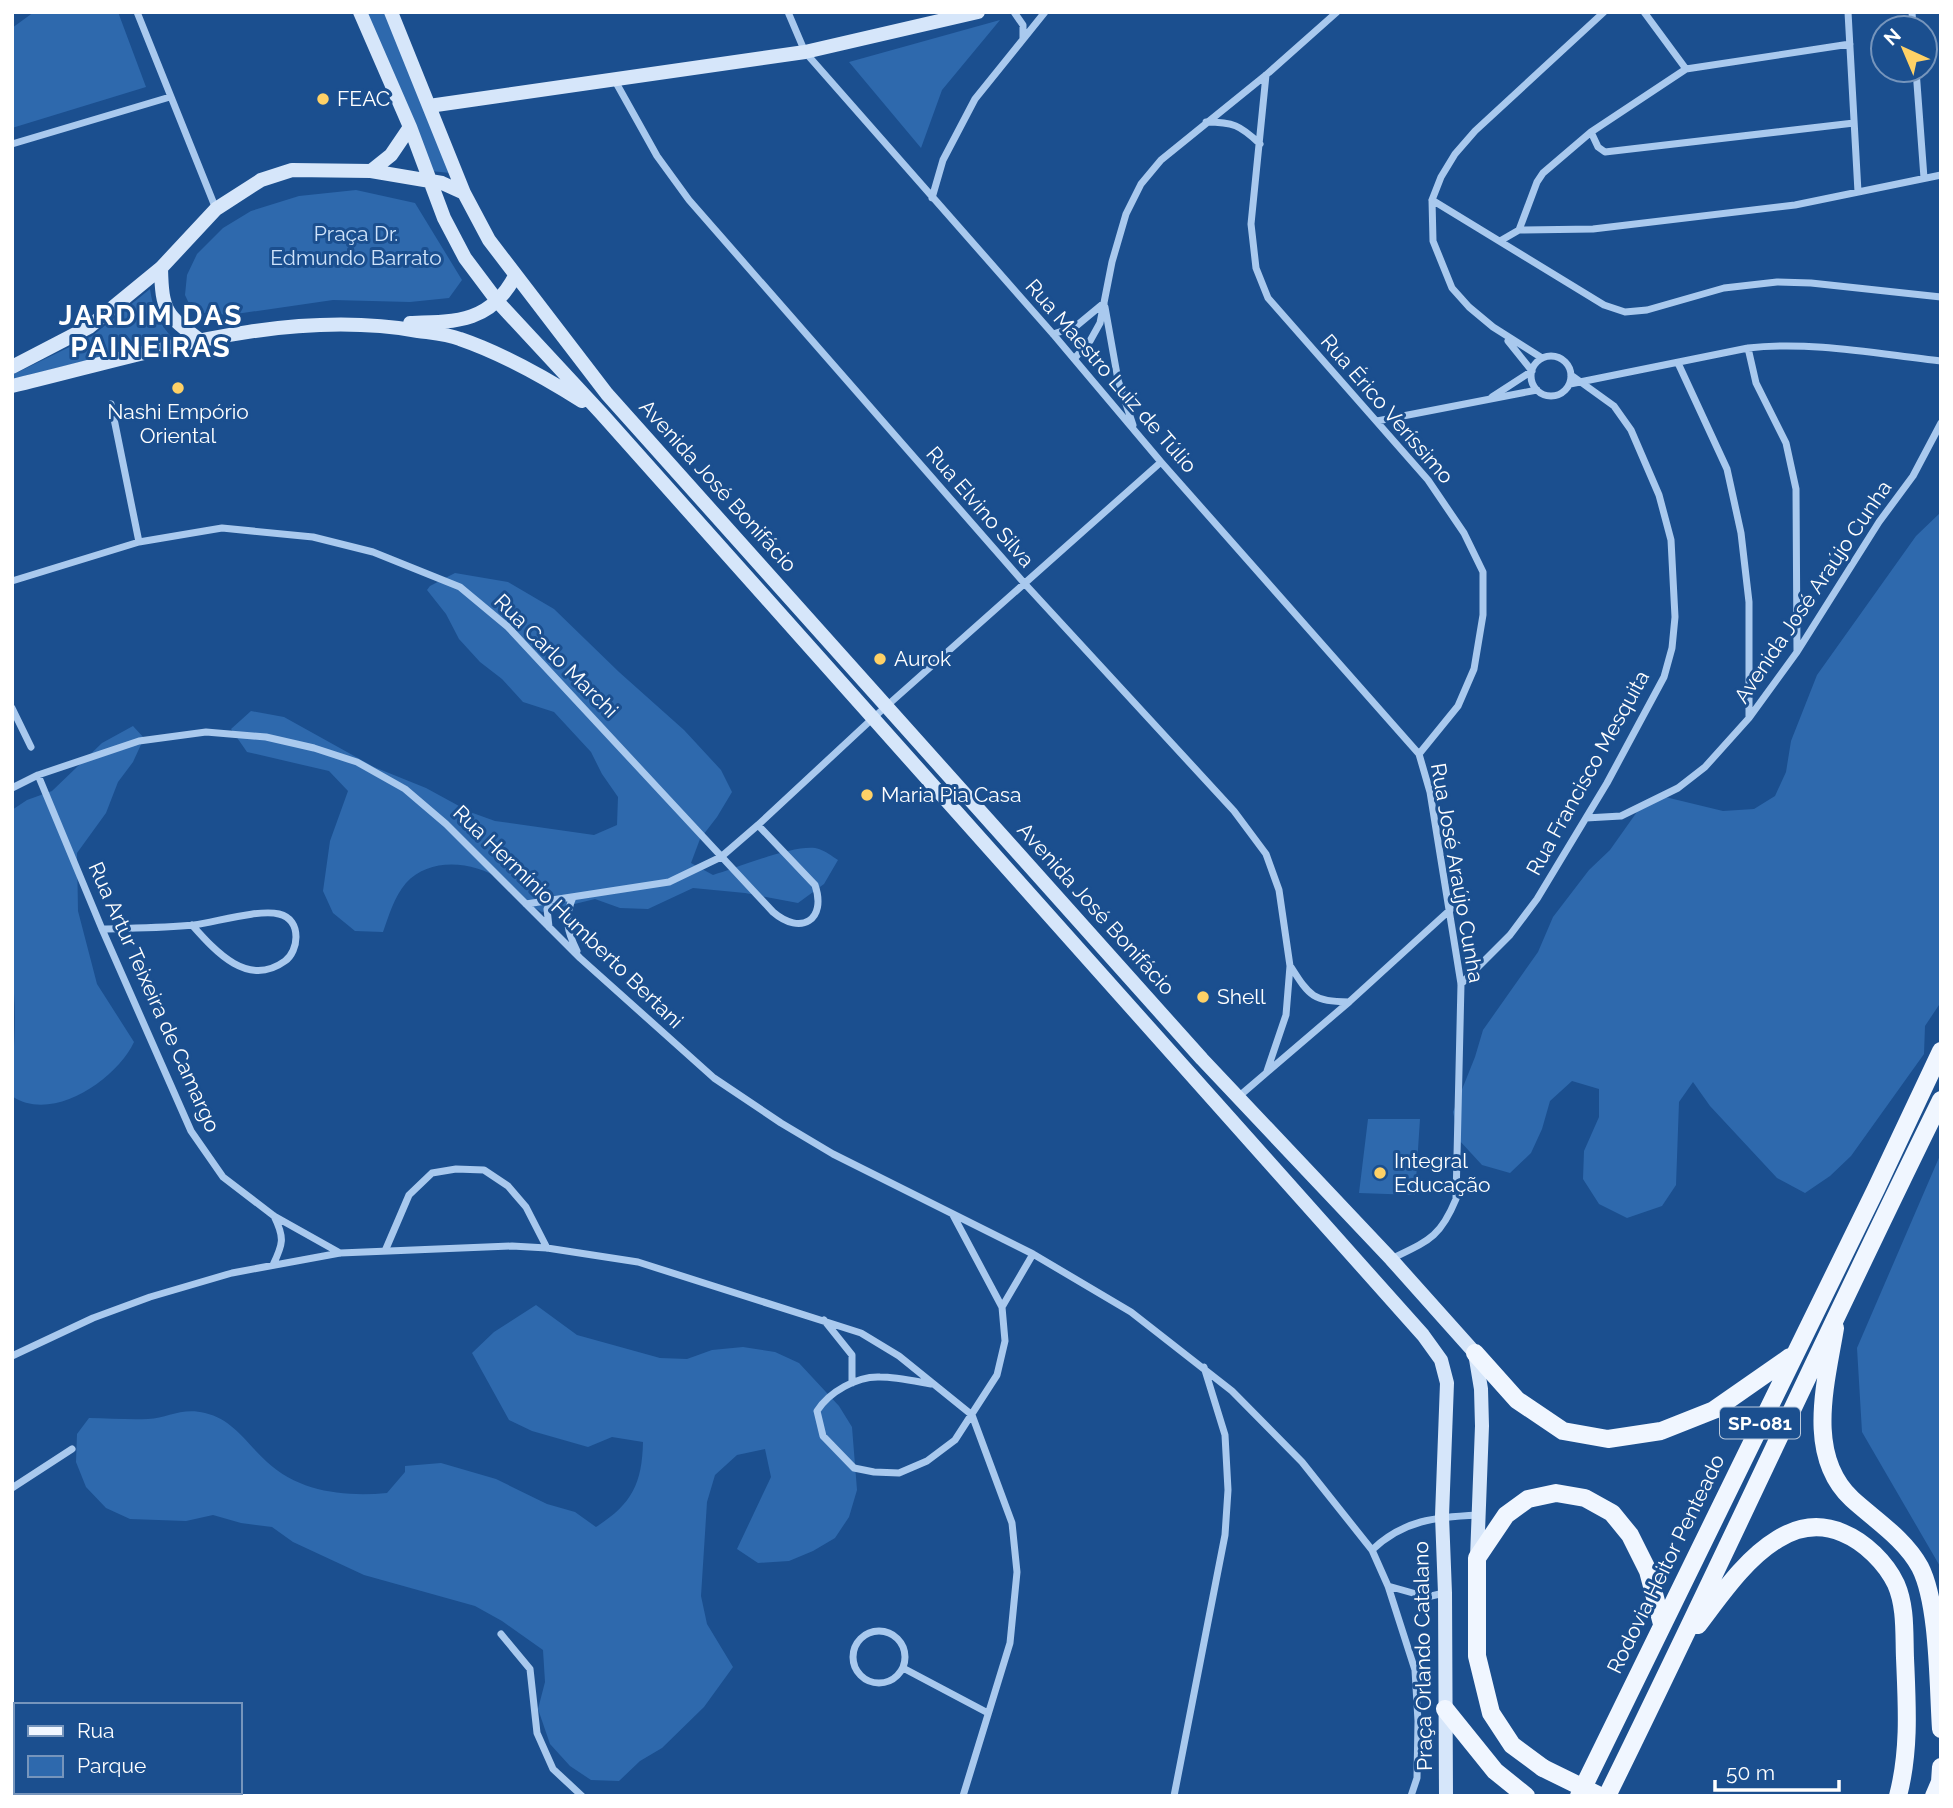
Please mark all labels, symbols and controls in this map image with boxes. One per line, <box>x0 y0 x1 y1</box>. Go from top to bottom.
north arrow <box>1869 14 1939 84</box>
text: N <box>1879 24 1905 50</box>
place label: FEAC <box>337 86 390 111</box>
marker: FEAC <box>315 91 331 107</box>
park label: Praça Dr. Edmundo Barrato <box>270 221 442 270</box>
street label: Rua Maestro Luiz de Túlio <box>1020 274 1202 478</box>
district label: JARDIM DAS PAINEIRAS <box>59 299 243 364</box>
street label: Rua Érico Veríssimo <box>1316 329 1459 488</box>
marker: Nashi Empório Oriental <box>170 380 186 396</box>
street label: Avenida José Bonifácio <box>634 394 802 577</box>
place label: Nashi Empório Oriental <box>107 399 249 448</box>
street label: Rua Elvino Silva <box>921 441 1040 572</box>
street label: Avenida José Araújo Cunha <box>1729 476 1897 708</box>
street label: Rua Carlo Marchi <box>489 589 623 723</box>
place label: Aurok <box>894 646 951 671</box>
marker: Aurok <box>872 651 888 667</box>
street label: Rua Francisco Mesquita <box>1521 666 1654 879</box>
street label: Rua José Araújo Cunha <box>1426 761 1489 985</box>
place label: Maria Pia Casa <box>881 782 1021 807</box>
marker: Maria Pia Casa <box>859 787 875 803</box>
street label: Rua Hermínio Humberto Bertani <box>448 800 689 1033</box>
street label: Avenida José Bonifácio <box>1012 817 1180 1000</box>
street label: Rua Artur Teixeira de Camargo <box>83 858 226 1136</box>
place label: Shell <box>1217 984 1266 1009</box>
marker: Shell <box>1195 989 1211 1005</box>
place label: Integral Educação <box>1394 1148 1490 1197</box>
marker: Integral Educação <box>1372 1165 1388 1181</box>
road number: SP-081 <box>1720 1408 1800 1438</box>
street label: Rodovia Heitor Penteado <box>1602 1450 1730 1678</box>
street label: Praça Orlando Catalano <box>1408 1541 1437 1771</box>
legend <box>14 1703 242 1794</box>
text: Rua <box>77 1718 114 1743</box>
scale bar <box>1715 1748 1839 1792</box>
text: Parque <box>77 1753 146 1778</box>
text: 50 m <box>1726 1760 1775 1785</box>

